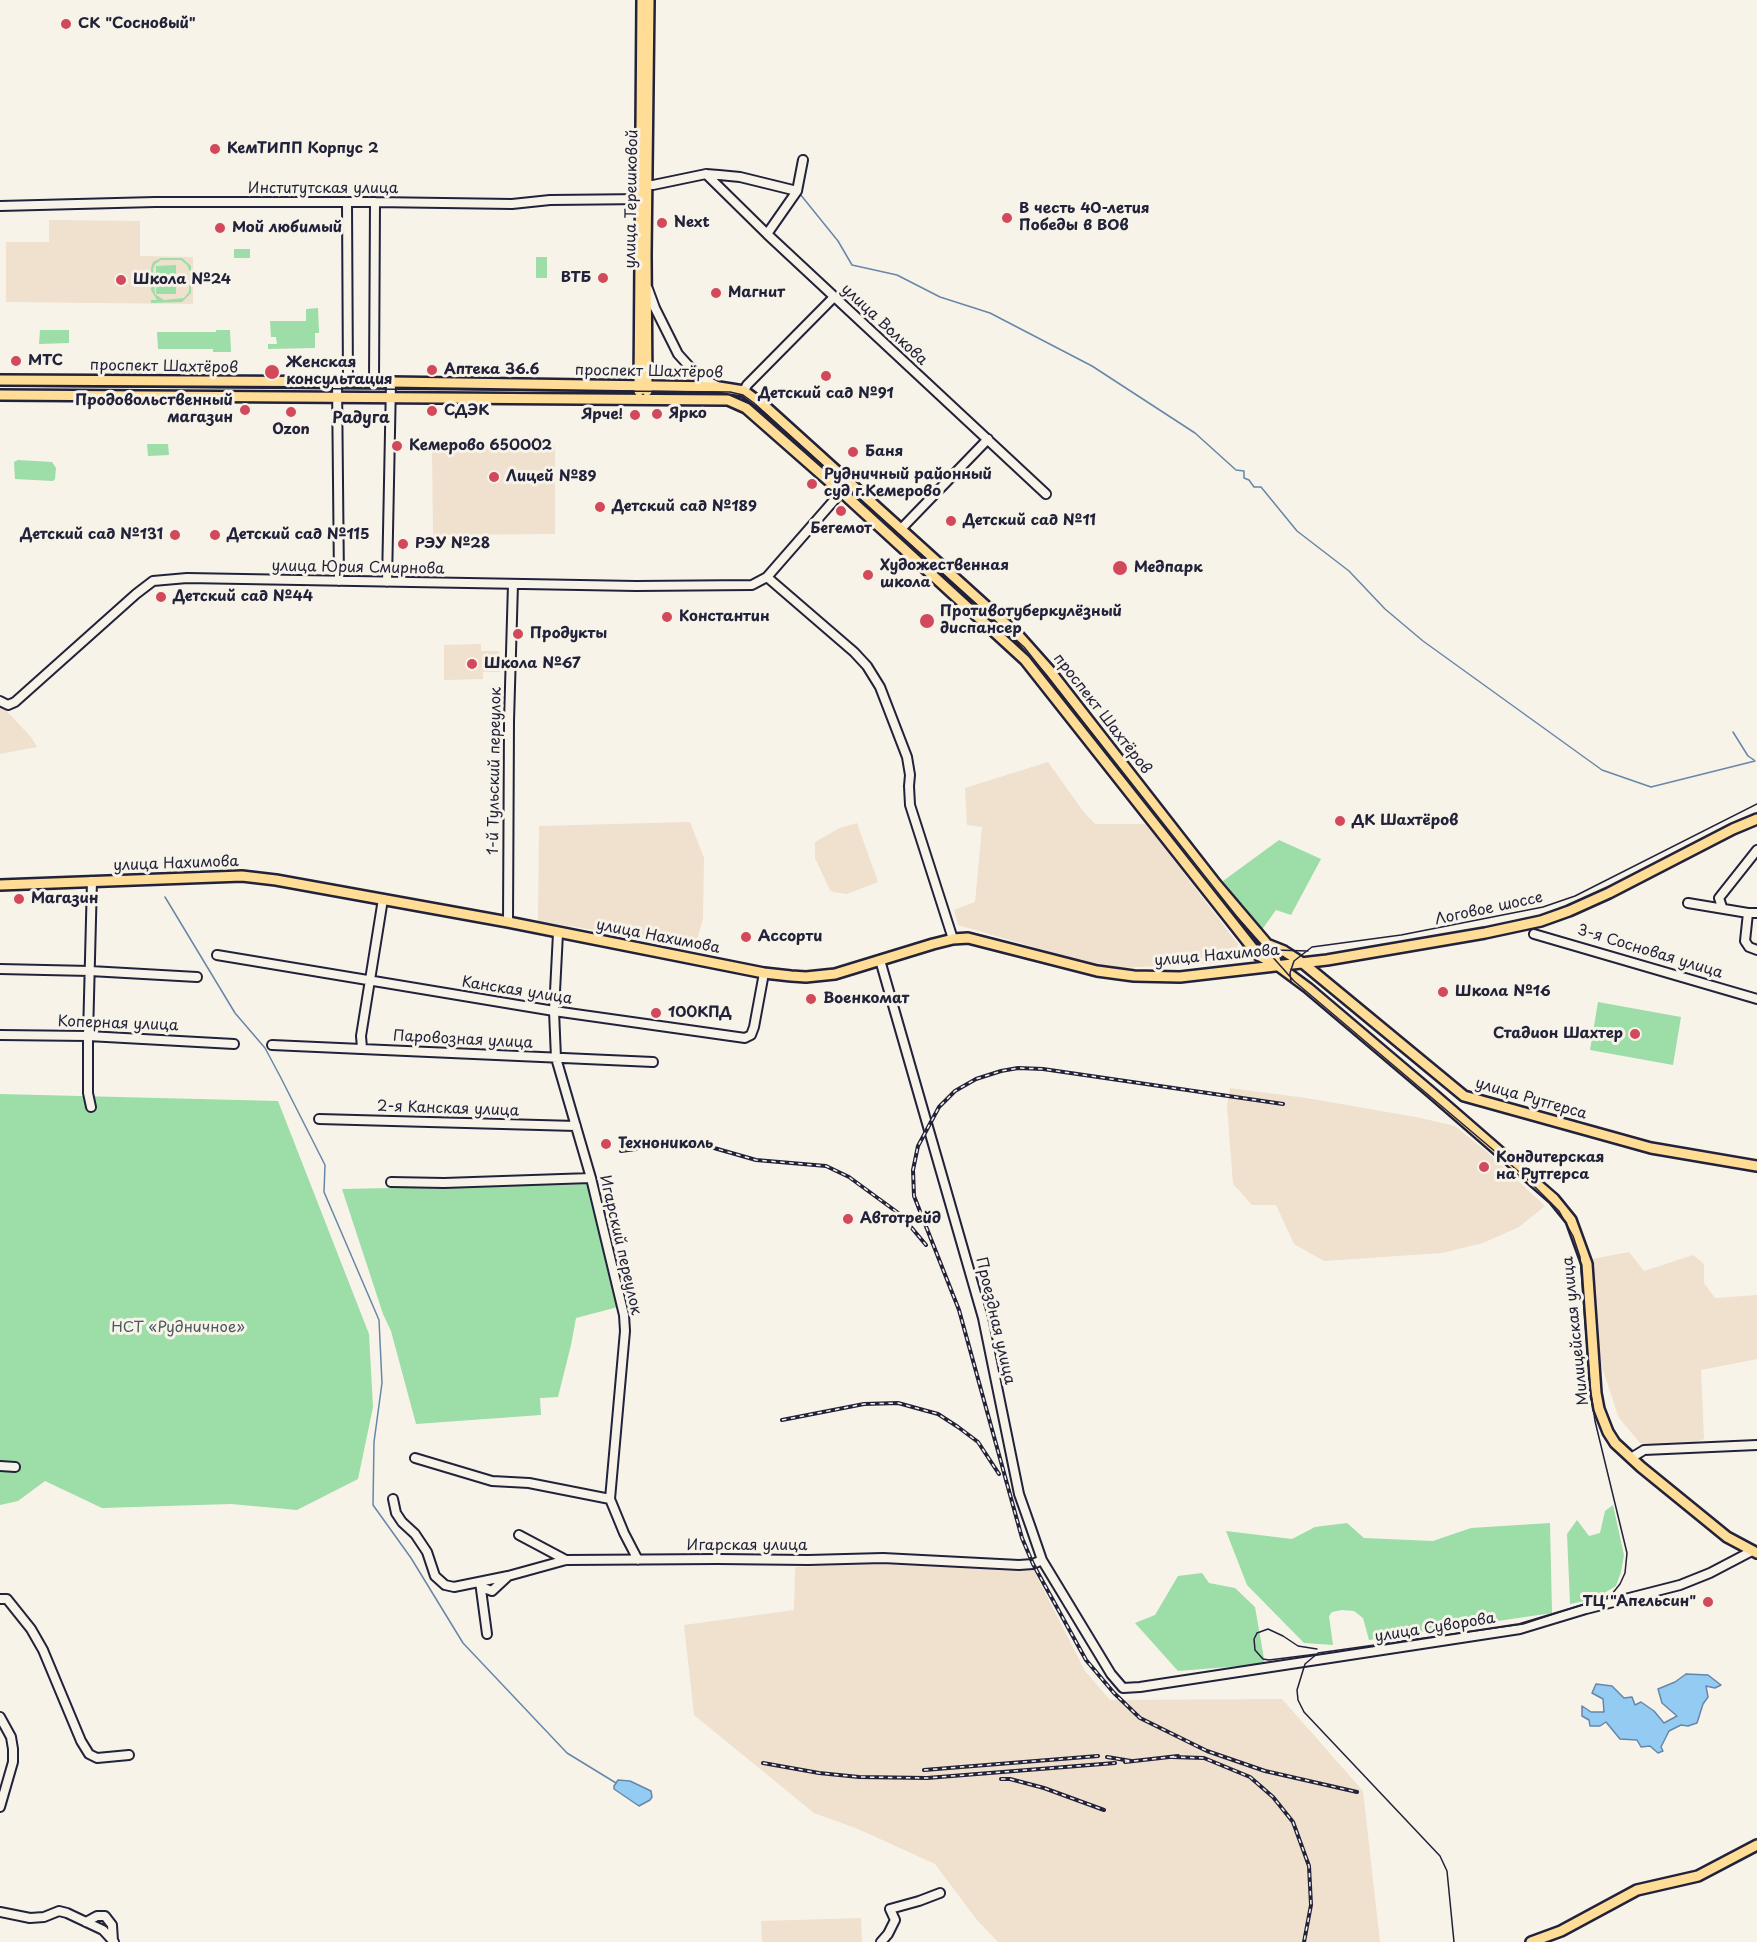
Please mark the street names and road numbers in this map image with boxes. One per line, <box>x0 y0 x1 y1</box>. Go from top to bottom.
street label: улица Терешковой <box>622 129 642 269</box>
street label: Институтская улица <box>248 180 398 198</box>
street label: улица Волкова <box>837 281 931 369</box>
street label: проспект Шахтёров <box>90 357 238 377</box>
street label: проспект Шахтёров <box>575 362 723 382</box>
street label: улица Юрия Смирнова <box>271 557 445 579</box>
street label: проспект Шахтёров <box>1049 650 1155 778</box>
street label: 1-й Тульский переулок <box>485 687 505 855</box>
street label: улица Нахимова <box>113 853 239 875</box>
street label: Логовое шоссе <box>1433 889 1545 929</box>
street label: улица Нахимова <box>595 916 721 958</box>
street label: 3-я Сосновая улица <box>1575 921 1725 983</box>
street label: улица Нахимова <box>1154 942 1280 970</box>
street label: Канская улица <box>460 973 574 1009</box>
street label: Коперная улица <box>57 1013 179 1035</box>
street label: Паровозная улица <box>393 1027 533 1053</box>
street label: улица Рутгерса <box>1473 1074 1589 1124</box>
street label: 2-я Канская улица <box>377 1098 519 1120</box>
street label: Игарский переулок <box>595 1173 645 1317</box>
street label: Проездная улица <box>972 1256 1018 1386</box>
street label: Милицейская улица <box>1559 1256 1593 1406</box>
street label: Игарская улица <box>687 1537 807 1555</box>
street label: улица Суворова <box>1373 1610 1497 1646</box>

